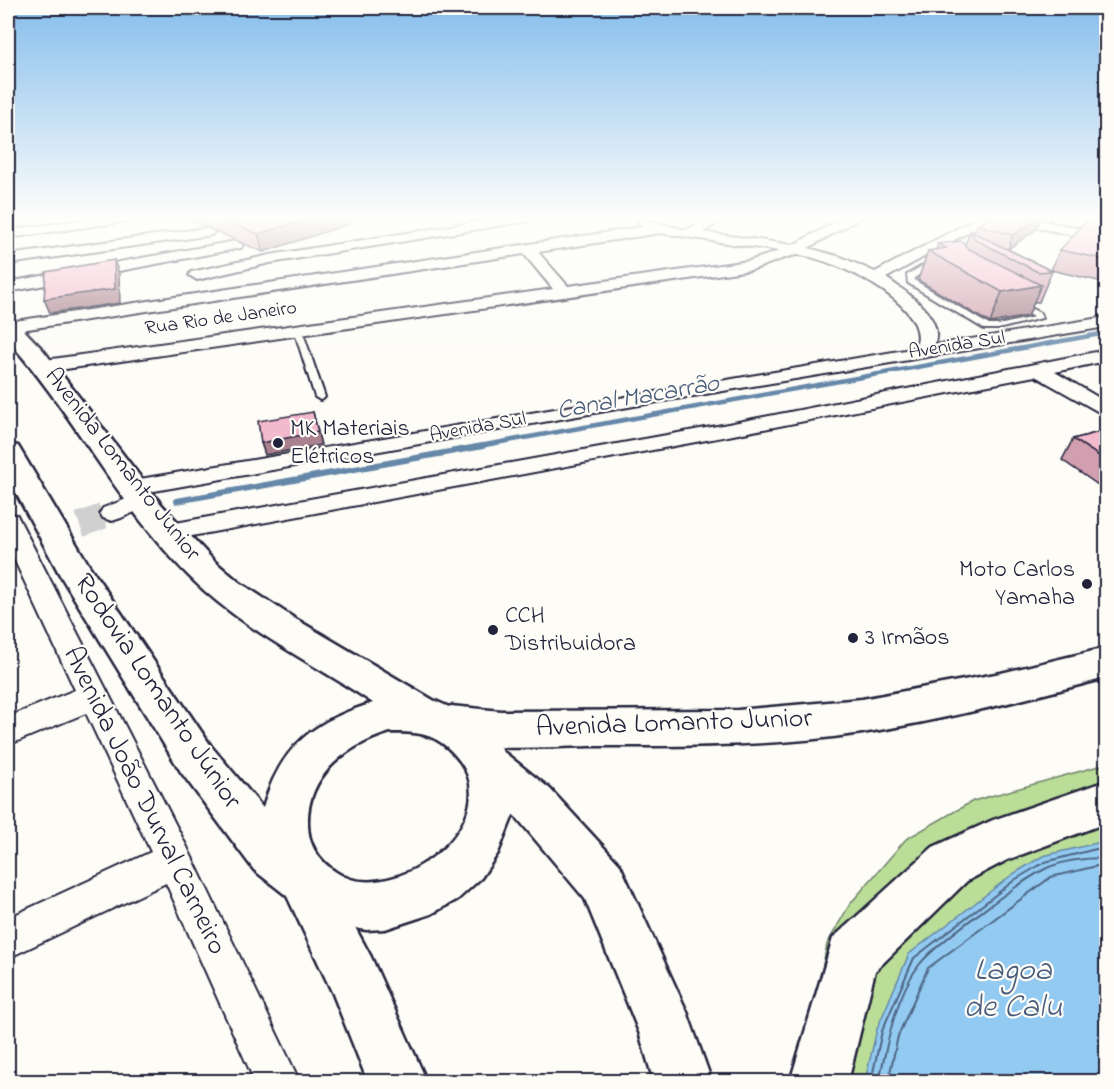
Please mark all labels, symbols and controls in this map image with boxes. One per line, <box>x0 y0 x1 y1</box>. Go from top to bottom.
street label: Rua Rio de Janeiro <box>143 294 299 344</box>
street label: Avenida Sul <box>906 324 1008 368</box>
street label: Avenida Lomanto Junior <box>35 361 209 570</box>
water label: Canal Macarrão <box>554 365 724 431</box>
street label: Avenida Sul <box>427 405 529 451</box>
place label: MK Materiais Elétricos <box>290 412 410 475</box>
marker: MK Materiais Elétricos <box>271 436 285 450</box>
place label: Moto Carlos Yamaha <box>959 553 1075 616</box>
street label: Rodovia Lomanto Júnior <box>63 566 251 818</box>
marker: Moto Carlos Yamaha <box>1080 577 1094 591</box>
place label: CCH Distribuidora <box>504 599 636 662</box>
place label: 3 Irmãos <box>865 621 949 656</box>
marker: CCH Distribuidora <box>486 623 500 637</box>
marker: 3 Irmãos <box>846 631 860 645</box>
street label: Avenida João Durval Carneiro <box>51 640 237 962</box>
street label: Avenida Lomanto Junior <box>535 699 813 749</box>
water label: Lagoa de Calu <box>964 948 1062 1032</box>

